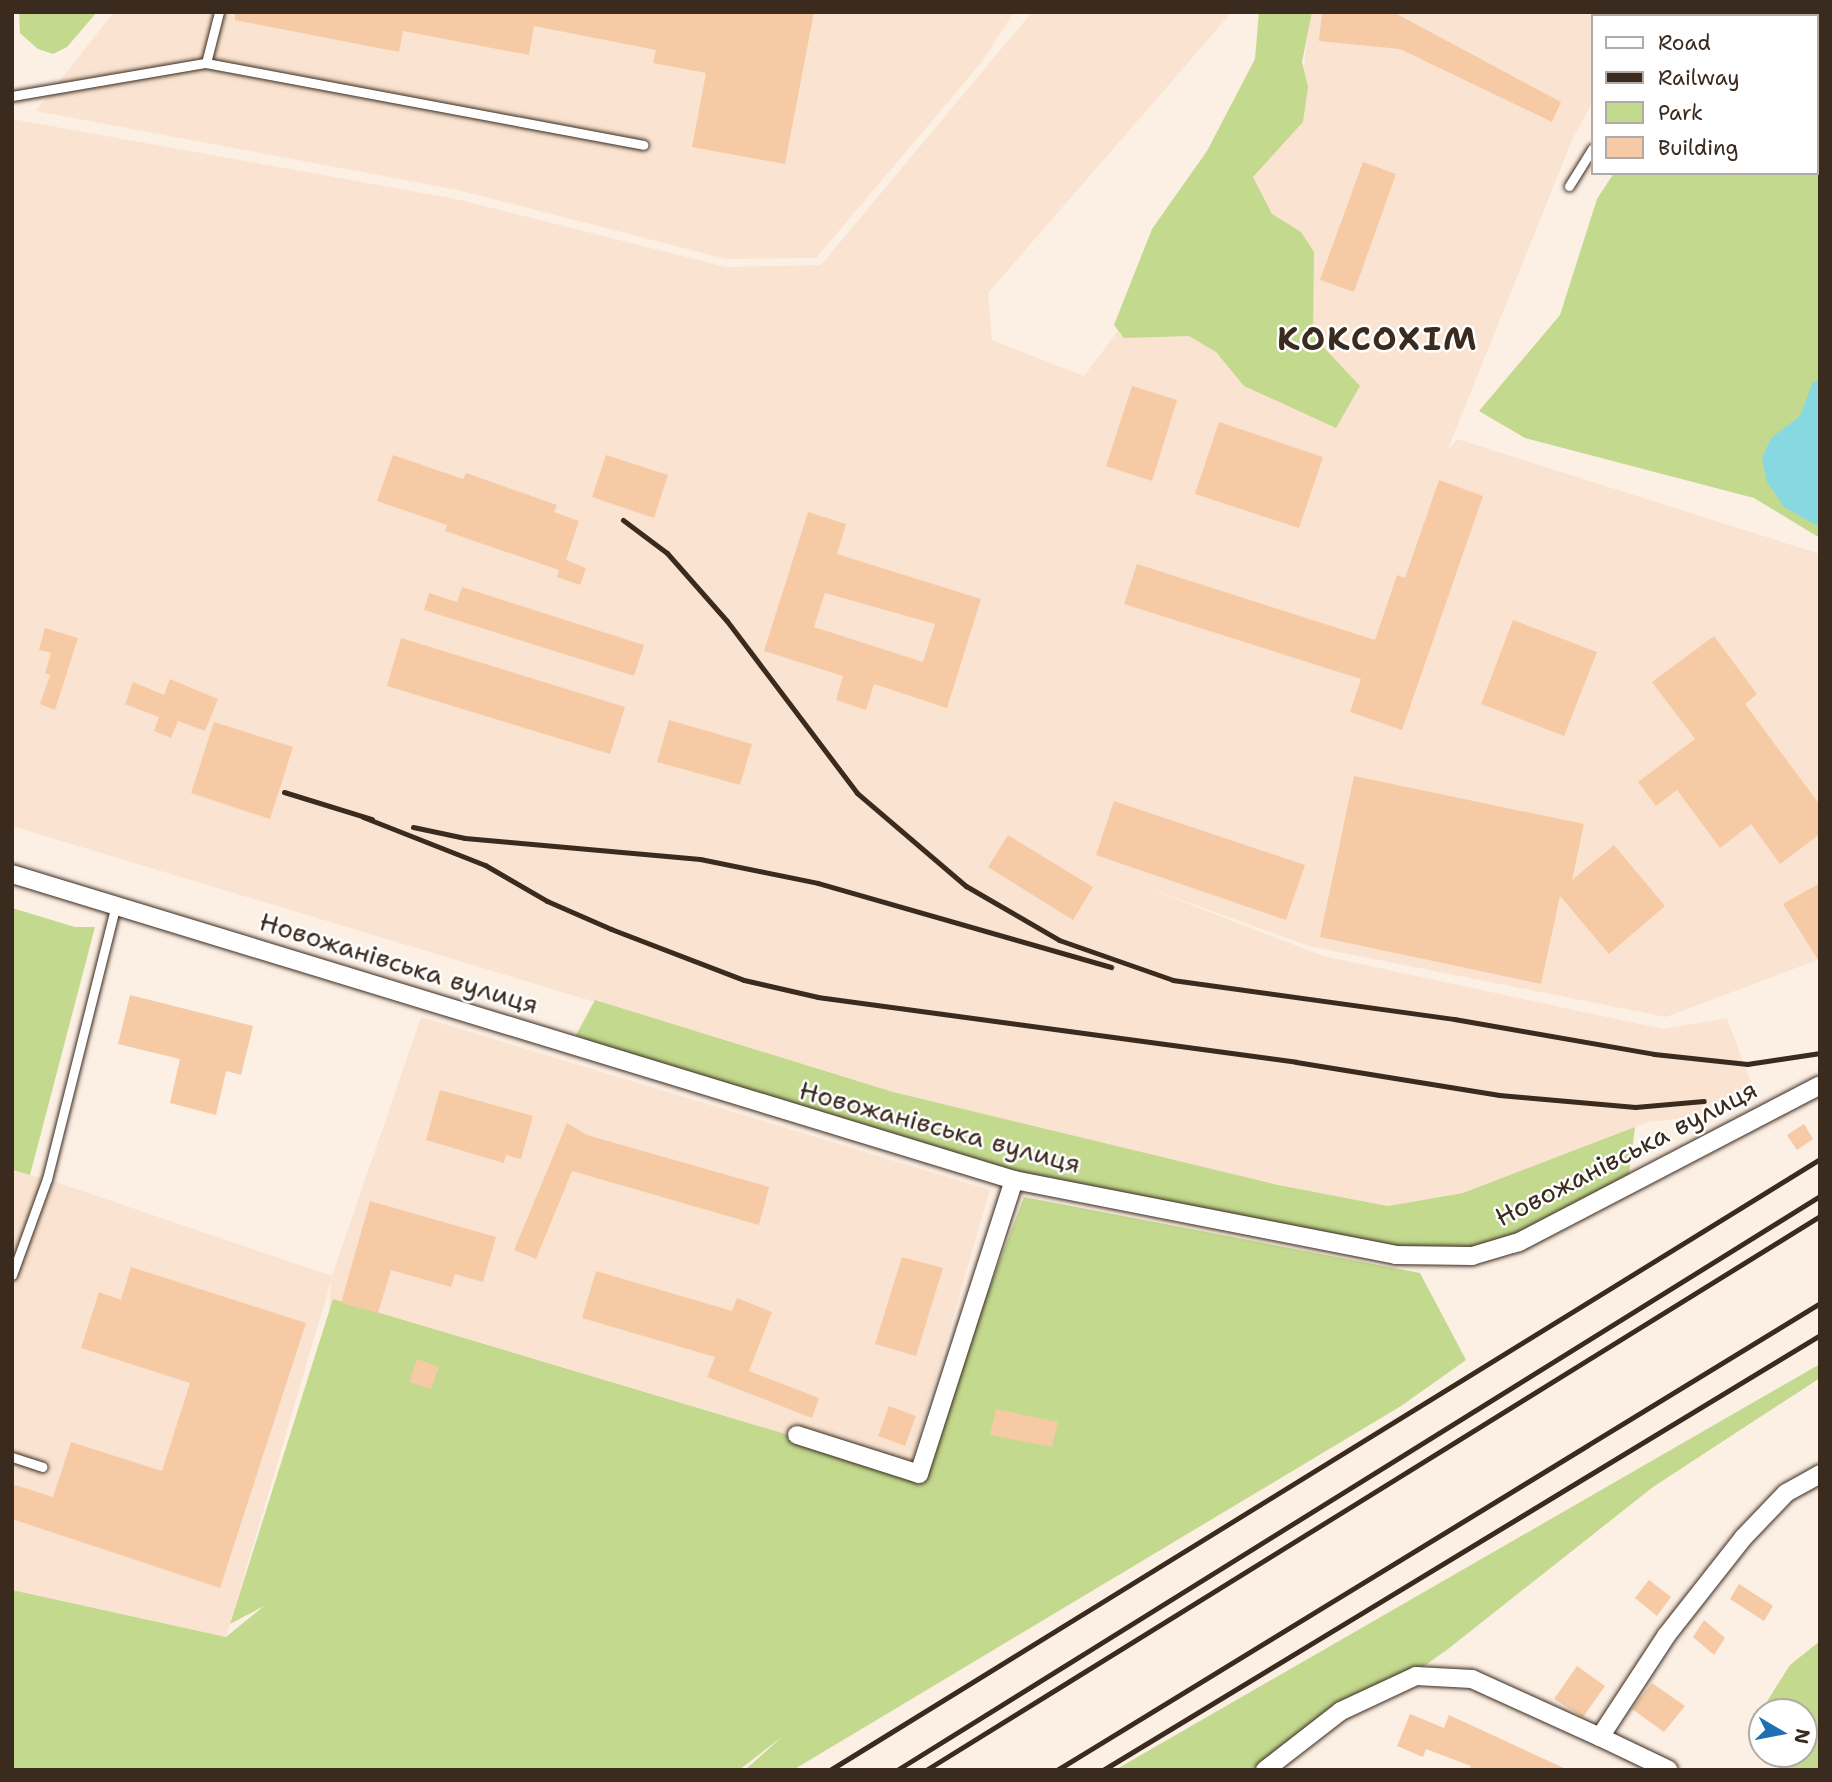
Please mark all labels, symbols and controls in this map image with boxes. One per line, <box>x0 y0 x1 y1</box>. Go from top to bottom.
legend <box>1590 14 1818 175</box>
text: Road <box>1658 29 1711 57</box>
text: Railway <box>1658 64 1740 92</box>
text: Park <box>1658 99 1703 127</box>
text: Building <box>1658 134 1738 162</box>
district label: КОКСОХІМ <box>1278 319 1478 359</box>
street label: Новожанівська вулиця <box>256 906 542 1020</box>
street label: Новожанівська вулиця <box>1490 1073 1762 1233</box>
street label: Новожанівська вулиця <box>796 1074 1084 1180</box>
north arrow <box>1748 1698 1818 1768</box>
text: N <box>1789 1727 1816 1746</box>

